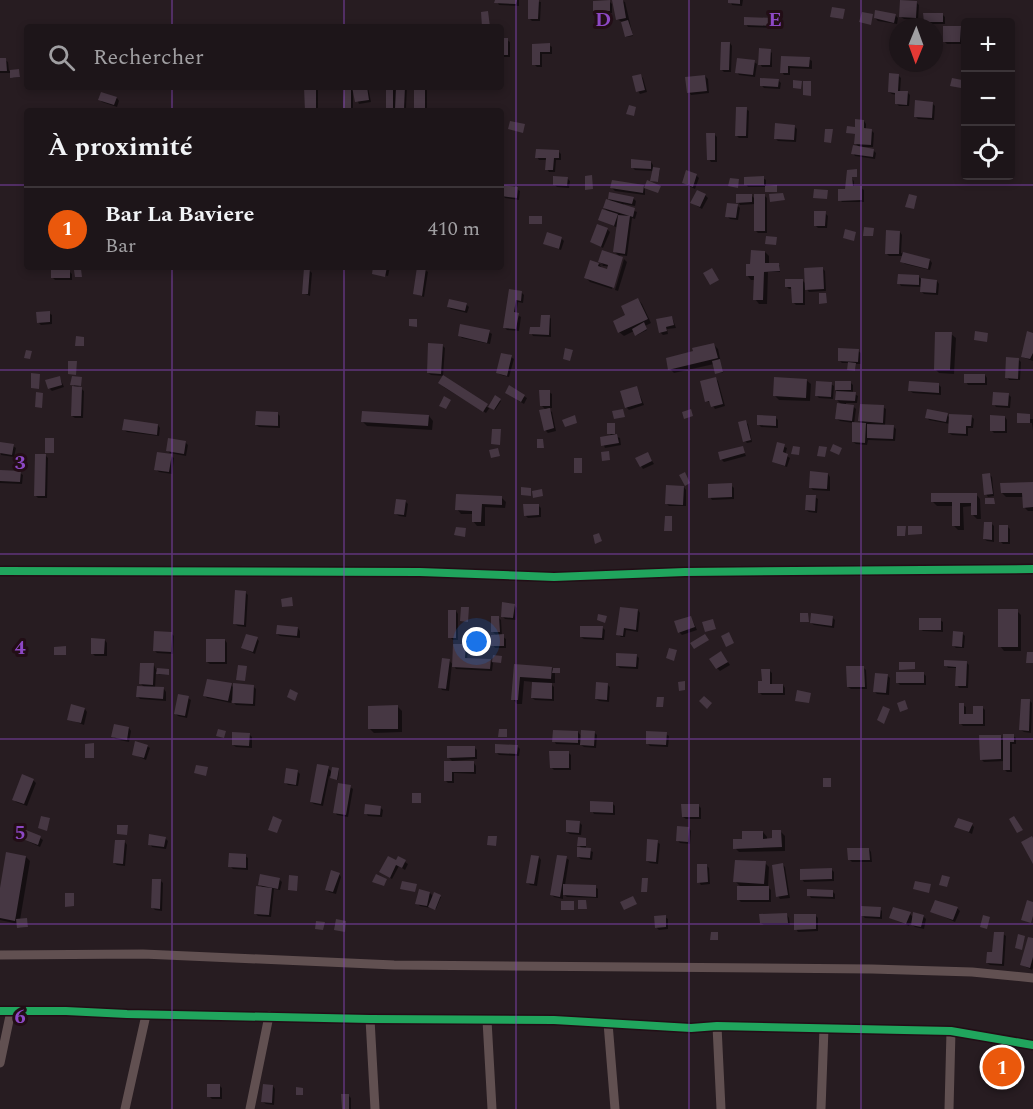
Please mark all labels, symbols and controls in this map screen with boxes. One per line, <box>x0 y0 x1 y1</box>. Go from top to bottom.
text: D <box>595 5 611 35</box>
text: E <box>768 5 782 35</box>
north arrow <box>889 18 943 72</box>
map controls <box>961 18 1015 180</box>
button: + <box>961 18 1015 72</box>
search box <box>24 24 504 90</box>
icon: search <box>45 41 78 74</box>
text: Rechercher <box>93 41 204 74</box>
button: − <box>961 72 1015 126</box>
button: locate <box>961 126 1015 180</box>
text: À proximité <box>48 127 193 167</box>
text: Bar La Baviere <box>105 198 254 231</box>
text: 1 <box>62 214 73 244</box>
text: 410 m <box>428 214 480 244</box>
text: Bar <box>105 231 136 261</box>
text: 3 <box>14 448 26 478</box>
your location <box>462 627 491 656</box>
text: 4 <box>14 633 26 663</box>
text: 5 <box>14 818 26 848</box>
text: 6 <box>14 1002 26 1032</box>
pin: 1 <box>982 1044 1022 1090</box>

